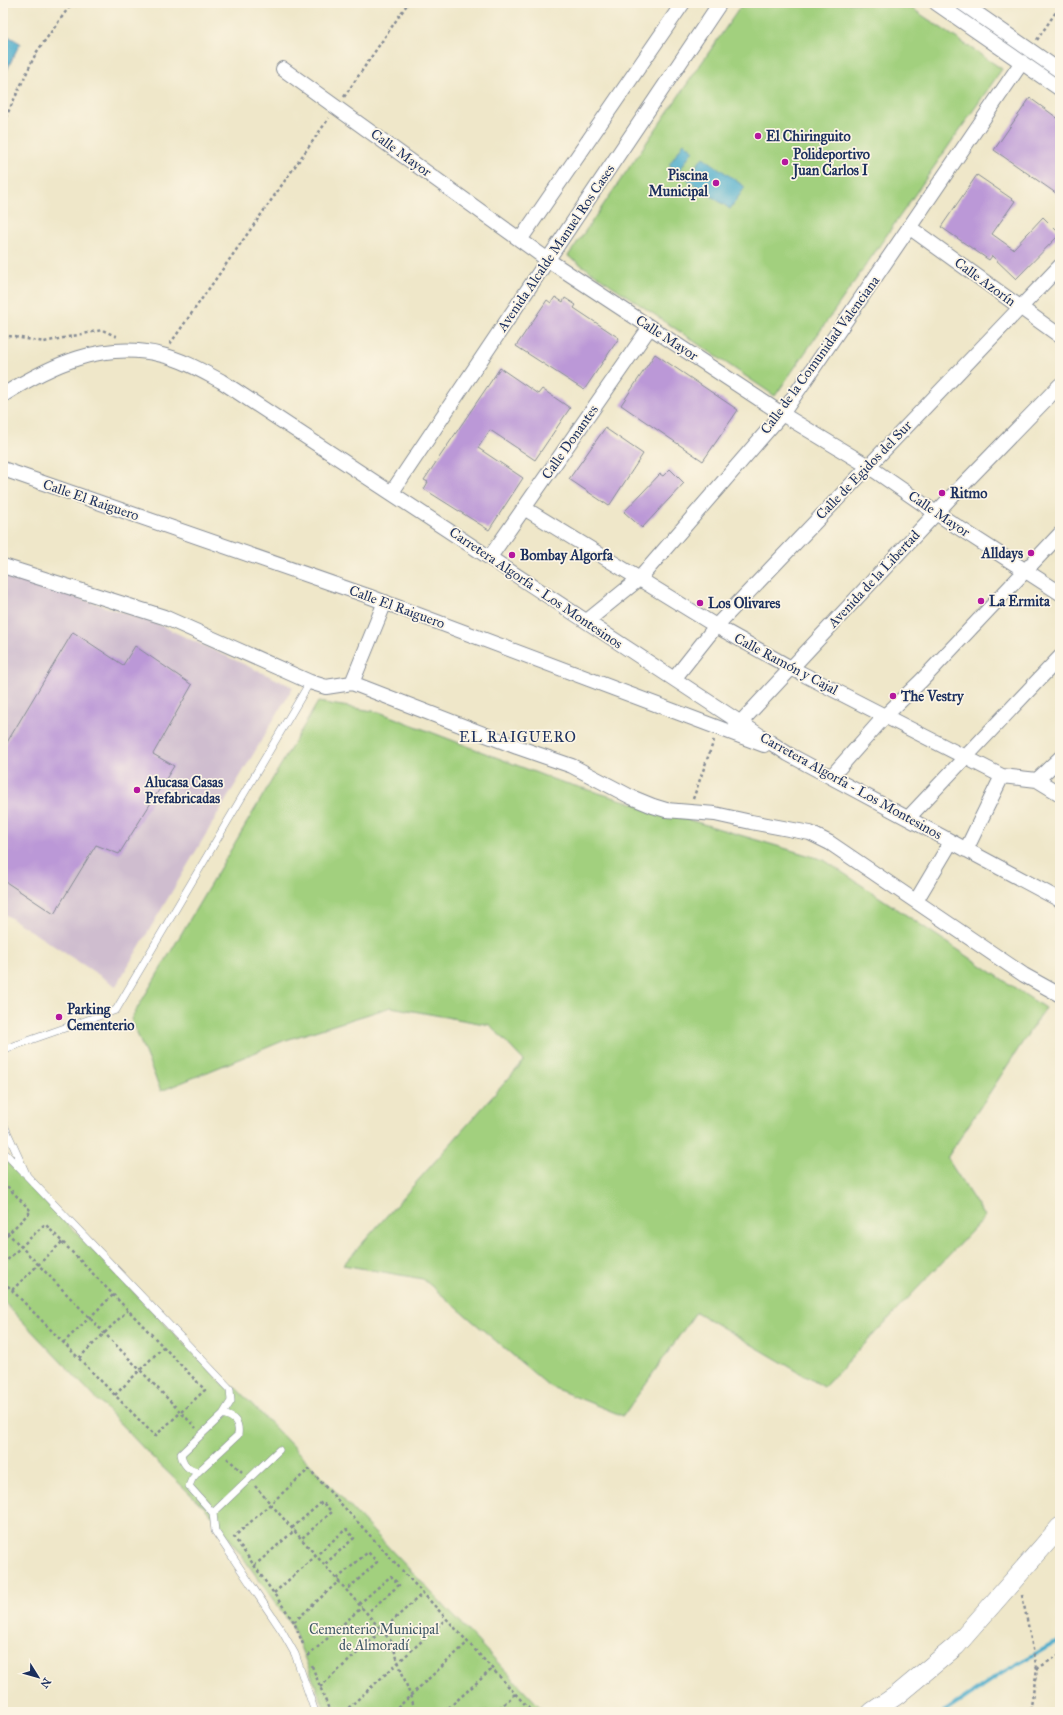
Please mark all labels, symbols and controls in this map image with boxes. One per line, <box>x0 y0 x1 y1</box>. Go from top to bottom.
street label: Calle Mayor <box>367 125 435 181</box>
place label: El Chiringuito <box>766 128 851 146</box>
marker: El Chiringuito <box>753 131 763 141</box>
place label: Polideportivo Juan Carlos I <box>791 146 870 180</box>
marker: Polideportivo Juan Carlos I <box>780 157 790 167</box>
street label: Avenida Alcalde Manuel Ros Cases <box>493 161 618 336</box>
place label: Piscina Municipal <box>648 167 709 201</box>
marker: Piscina Municipal <box>711 178 721 188</box>
street label: Calle Azorín <box>951 254 1019 310</box>
street label: Calle de la Comunidad Valenciana <box>757 273 883 437</box>
street label: Calle Mayor <box>633 312 702 365</box>
street label: Calle Donantes <box>538 402 602 482</box>
street label: Calle de Egidos del Sur <box>812 417 916 523</box>
street label: Calle El Raiguero <box>41 476 141 524</box>
place label: Ritmo <box>950 485 987 502</box>
street label: Calle Mayor <box>905 487 974 541</box>
marker: Ritmo <box>937 488 947 498</box>
street label: Carretera Algorfa - Los Montesinos <box>446 524 626 652</box>
street label: Avenida de la Libertad <box>824 527 924 632</box>
place label: Alldays <box>981 545 1023 563</box>
place label: Bombay Algorfa <box>520 547 614 565</box>
marker: Alldays <box>1026 548 1036 558</box>
marker: Bombay Algorfa <box>507 550 517 560</box>
street label: Calle El Raiguero <box>347 582 447 632</box>
place label: La Ermita <box>989 593 1051 610</box>
place label: Los Olivares <box>708 595 780 612</box>
marker: La Ermita <box>976 596 986 606</box>
marker: Los Olivares <box>695 598 705 608</box>
street label: Calle Ramón y Cajal <box>731 629 841 699</box>
place label: The Vestry <box>900 688 965 706</box>
marker: The Vestry <box>888 691 898 701</box>
district label: EL RAIGUERO <box>459 728 577 746</box>
street label: Carretera Algorfa - Los Montesinos <box>757 729 945 843</box>
place label: Alucasa Casas Prefabricadas <box>144 774 223 807</box>
marker: Alucasa Casas Prefabricadas <box>132 785 142 795</box>
place label: Parking Cementerio <box>67 1001 134 1034</box>
marker: Parking Cementerio <box>54 1012 64 1022</box>
park label: Cementerio Municipal de Almoradí <box>309 1621 439 1654</box>
north arrow <box>18 1657 58 1697</box>
text: N <box>37 1675 54 1691</box>

